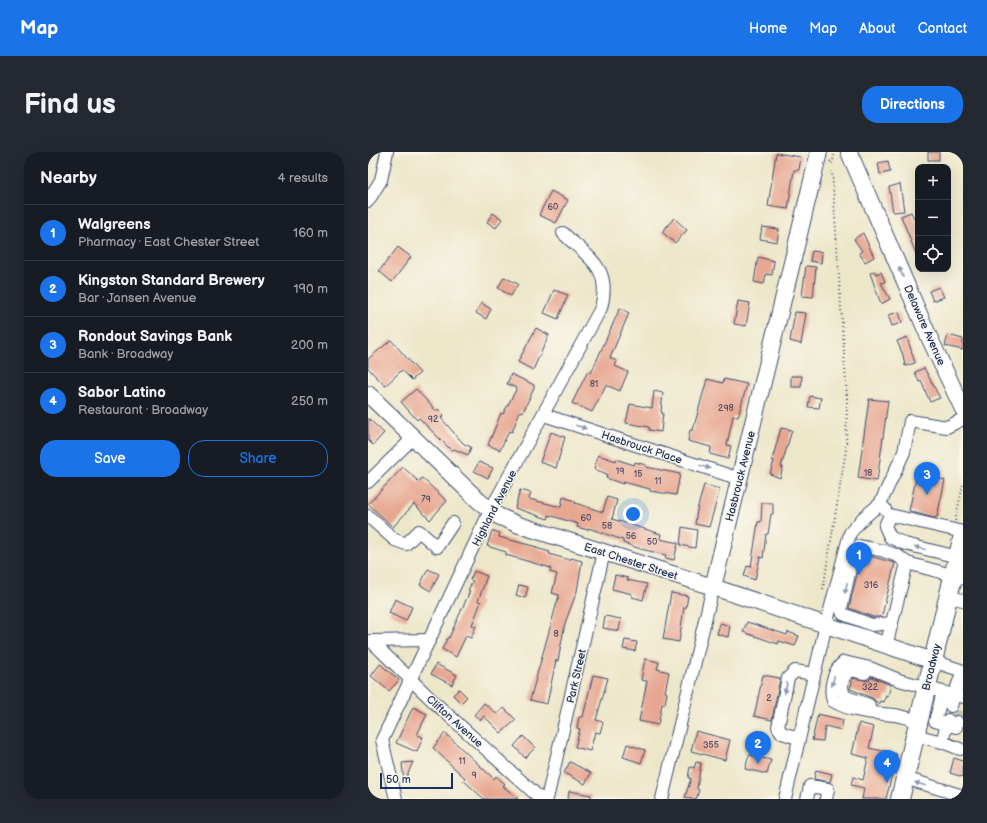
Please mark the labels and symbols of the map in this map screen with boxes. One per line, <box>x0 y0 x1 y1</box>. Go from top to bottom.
house number: 60 <box>548 202 558 213</box>
one-way arrow <box>898 266 904 277</box>
street label: Delaware Avenue <box>901 283 948 368</box>
house number: 81 <box>590 379 598 390</box>
house number: 298 <box>718 403 734 414</box>
house number: 92 <box>428 414 439 425</box>
one-way arrow <box>575 425 587 431</box>
street label: Hasbrouck Place <box>600 428 684 467</box>
street label: Hasbrouck Avenue <box>723 429 758 523</box>
pin: 3 <box>914 462 940 495</box>
one-way arrow <box>699 465 711 471</box>
house number: 19 <box>616 466 624 477</box>
street label: Highland Avenue <box>470 467 520 549</box>
house number: 18 <box>864 468 872 479</box>
house number: 15 <box>634 469 642 480</box>
house number: 11 <box>655 476 661 487</box>
house number: 79 <box>421 494 431 505</box>
your location <box>623 504 643 524</box>
house number: 60 <box>581 513 591 524</box>
house number: 58 <box>602 521 612 532</box>
house number: 56 <box>626 531 637 542</box>
house number: 50 <box>647 537 657 548</box>
street label: East Chester Street <box>582 540 680 583</box>
pin: 1 <box>846 542 872 575</box>
one-way arrow <box>914 545 926 551</box>
house number: 316 <box>864 580 879 591</box>
one-way arrow <box>843 582 849 594</box>
house number: 8 <box>553 629 559 640</box>
street label: Broadway <box>919 642 944 692</box>
street label: Park Street <box>564 647 589 704</box>
one-way arrow <box>830 675 836 687</box>
one-way arrow <box>782 681 788 694</box>
house number: 322 <box>862 682 879 693</box>
street label: Clifton Avenue <box>424 693 486 750</box>
house number: 2 <box>766 693 772 704</box>
pin: 2 <box>745 731 771 764</box>
house number: 355 <box>703 740 719 751</box>
pin: 4 <box>874 750 900 783</box>
house number: 11 <box>459 756 465 767</box>
house number: 9 <box>471 770 477 781</box>
scale bar <box>380 771 453 790</box>
one-way arrow <box>914 781 926 787</box>

